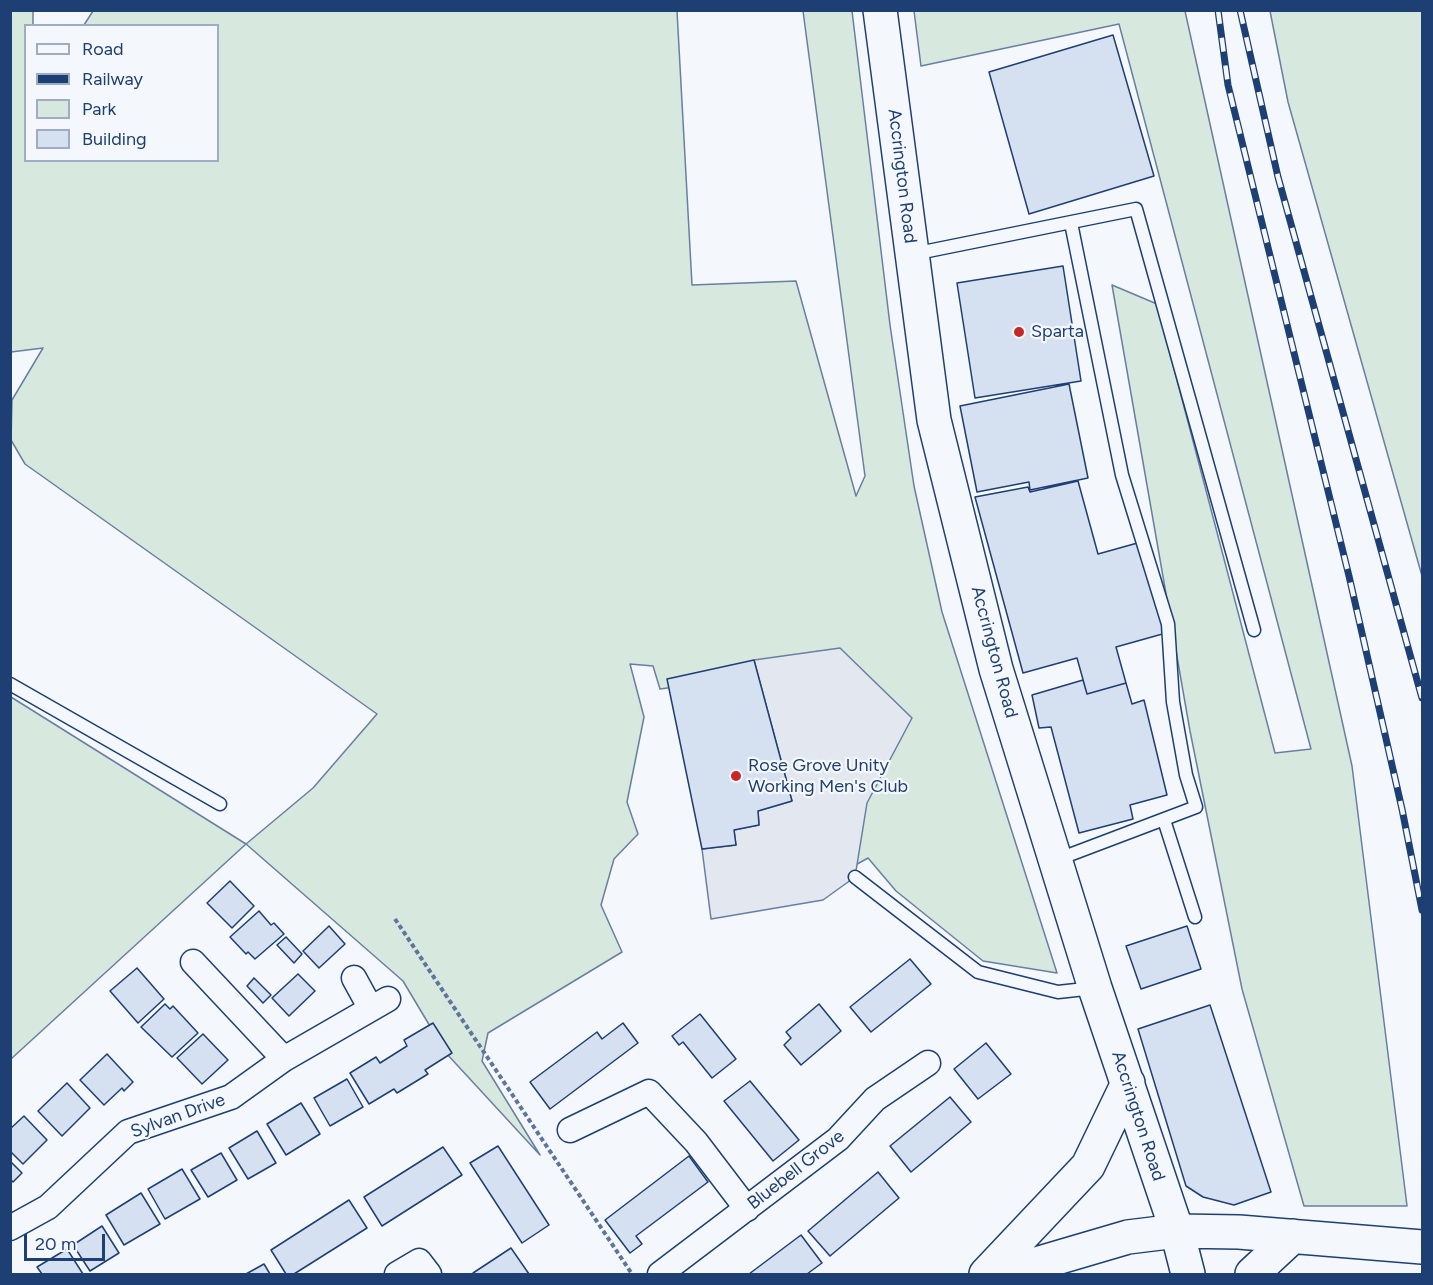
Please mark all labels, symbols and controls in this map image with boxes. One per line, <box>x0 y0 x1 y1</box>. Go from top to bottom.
legend <box>24 24 219 162</box>
text: Road <box>82 38 123 60</box>
text: Railway <box>82 68 143 90</box>
text: Park <box>82 98 116 120</box>
street label: Accrington Road <box>883 107 921 245</box>
text: Building <box>82 128 147 150</box>
place label: Sparta <box>1031 321 1084 343</box>
marker: Sparta <box>1012 325 1026 339</box>
street label: Accrington Road <box>966 584 1022 720</box>
place label: Rose Grove Unity Working Men's Club <box>748 755 908 798</box>
marker: Rose Grove Unity Working Men's Club <box>729 769 743 783</box>
street label: Accrington Road <box>1107 1048 1169 1184</box>
street label: Sylvan Drive <box>128 1089 228 1143</box>
street label: Bluebell Grove <box>743 1126 849 1214</box>
scale bar <box>27 1222 108 1260</box>
text: 20 m <box>35 1233 76 1255</box>

